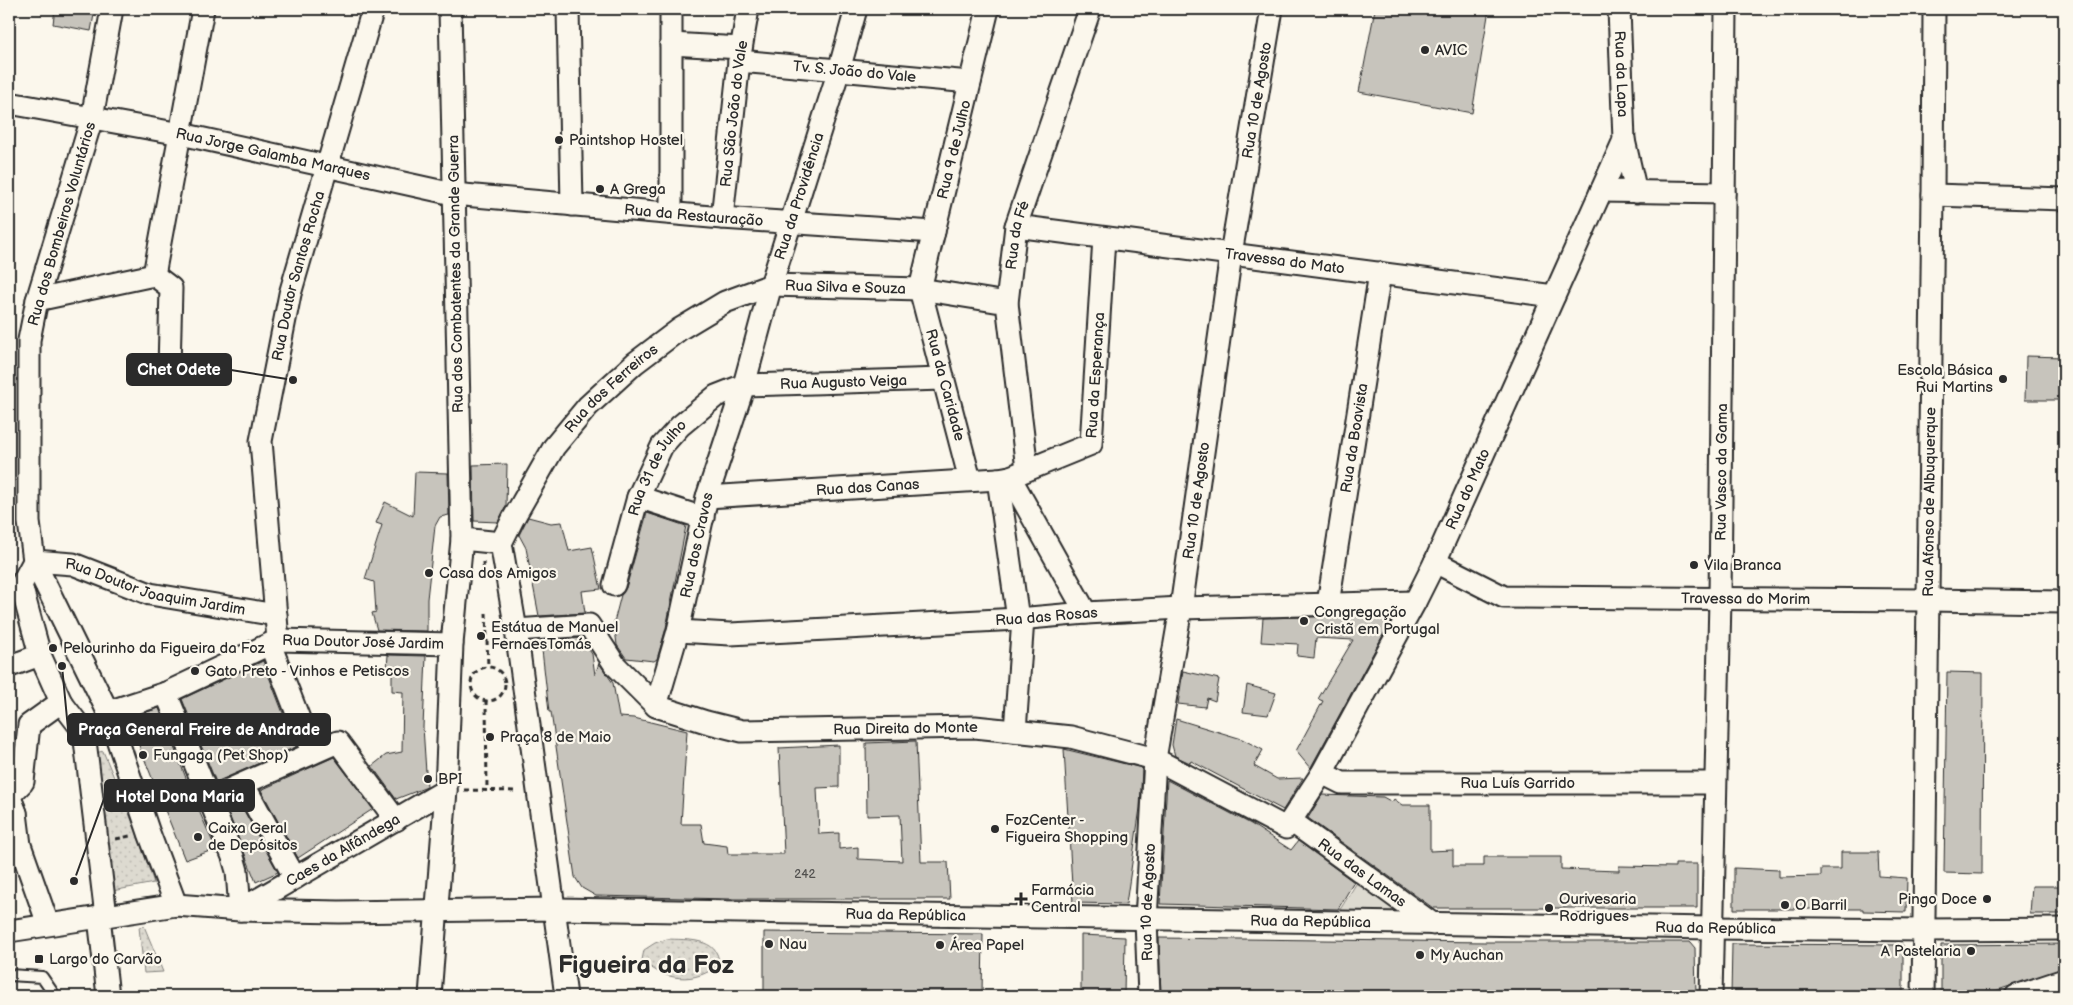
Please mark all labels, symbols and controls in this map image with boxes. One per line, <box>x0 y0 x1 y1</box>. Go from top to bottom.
street label: Rua da Lapa <box>1610 30 1633 118</box>
street label: Rua São João do Vale <box>716 39 752 188</box>
street label: Rua 10 de Agosto <box>1238 40 1276 160</box>
place label: AVIC <box>1435 41 1468 60</box>
marker: AVIC <box>1419 44 1431 56</box>
street label: Tv. S. João do Vale <box>792 56 917 87</box>
street label: Rua 9 de Julho <box>933 98 975 201</box>
street label: Rua dos Bombeiros Voluntários <box>24 119 100 328</box>
street label: Rua Jorge Galamba Marques <box>174 124 373 185</box>
street label: Rua da Providência <box>770 130 828 262</box>
place label: Paintshop Hostel <box>569 131 683 150</box>
marker: Paintshop Hostel <box>553 134 565 146</box>
street label: Rua dos Combatentes da Grande Guerra <box>444 135 468 413</box>
place label: A Grega <box>610 180 666 199</box>
marker: A Grega <box>594 183 606 195</box>
street label: Rua Doutor Santos Rocha <box>267 189 329 363</box>
street label: Rua da Fé <box>1001 198 1034 271</box>
street label: Rua da Restauração <box>623 200 764 230</box>
street label: Travessa do Mato <box>1224 244 1346 278</box>
street label: Rua Silva e Souza <box>785 276 906 298</box>
street label: Rua da Esperança <box>1082 312 1109 439</box>
street label: Rua da Caridade <box>921 327 969 443</box>
street label: Rua dos Ferreiros <box>560 339 662 437</box>
callout: Chet Odete <box>127 354 231 385</box>
text: Chet Odete <box>137 361 221 380</box>
place label: Escola Básica Rui Martins <box>1897 361 1994 397</box>
street label: Rua Augusto Veiga <box>780 371 908 393</box>
marker: Escola Básica Rui Martins <box>1997 373 2009 385</box>
street label: Rua da Boavista <box>1336 382 1372 494</box>
street label: Rua Vasco da Gama <box>1711 403 1731 541</box>
street label: Rua Afonso de Albuquerque <box>1918 407 1940 597</box>
street label: Rua 31 de Julho <box>624 415 690 518</box>
street label: Rua 10 de Agosto <box>1179 441 1214 560</box>
street label: Rua do Mato <box>1441 445 1494 533</box>
street label: Rua das Canas <box>815 474 921 500</box>
street label: Rua dos Cravos <box>676 489 718 600</box>
street label: Rua Doutor Joaquim Jardim <box>65 554 247 619</box>
place label: Vila Branca <box>1704 556 1781 575</box>
marker: Vila Branca <box>1688 559 1700 571</box>
place label: Casa dos Amigos <box>439 564 557 583</box>
marker: Casa dos Amigos <box>423 567 435 579</box>
street label: Travessa do Morim <box>1681 589 1810 609</box>
street label: Rua das Rosas <box>995 603 1099 630</box>
place label: Congregação Cristã em Portugal <box>1314 603 1440 639</box>
marker: Congregação Cristã em Portugal <box>1298 615 1310 627</box>
place label: Estátua de Manuel FernaesTomás <box>491 618 618 654</box>
marker: Estátua de Manuel FernaesTomás <box>475 630 487 642</box>
street label: Rua Doutor José Jardim <box>282 631 444 653</box>
place label: Pelourinho da Figueira da Foz <box>63 639 266 658</box>
marker: Pelourinho da Figueira da Foz <box>47 642 59 654</box>
place label: Gato Preto - Vinhos e Petiscos <box>205 662 410 681</box>
marker: Gato Preto - Vinhos e Petiscos <box>189 665 201 677</box>
callout: Praça General Freire de Andrade <box>68 714 330 745</box>
street label: Rua Direita do Monte <box>833 717 978 739</box>
text: Praça General Freire de Andrade <box>78 721 320 740</box>
place label: Praça 8 de Maio <box>500 728 611 747</box>
marker: Praça 8 de Maio <box>484 731 496 743</box>
place label: Fungaga (Pet Shop) <box>153 746 289 765</box>
marker: Fungaga (Pet Shop) <box>137 749 149 761</box>
place label: BPI <box>438 770 463 789</box>
marker: BPI <box>422 773 434 785</box>
street label: Rua Luís Garrido <box>1460 774 1575 793</box>
callout: Hotel Dona Maria <box>105 780 254 811</box>
text: Hotel Dona Maria <box>116 788 244 807</box>
street label: Caes da Alfândega <box>282 809 403 891</box>
place label: FozCenter - Figueira Shopping <box>1005 811 1128 847</box>
place label: Caixa Geral de Depósitos <box>208 819 298 855</box>
marker: FozCenter - Figueira Shopping <box>989 823 1001 835</box>
marker: Caixa Geral de Depósitos <box>192 831 204 843</box>
street label: Rua das Lamas <box>1314 834 1411 912</box>
street label: Rua 10 de Agosto <box>1136 843 1160 961</box>
house number: 242 <box>794 867 816 882</box>
place label: Farmácia Central <box>1031 881 1094 917</box>
place label: Ourivesaria Rodrigues <box>1559 890 1636 926</box>
place label: Pingo Doce <box>1898 890 1977 909</box>
marker: Farmácia Central <box>1015 893 1027 905</box>
marker: Pingo Doce <box>1981 893 1993 905</box>
place label: O Barril <box>1795 896 1847 915</box>
marker: O Barril <box>1779 899 1791 911</box>
marker: Ourivesaria Rodrigues <box>1543 902 1555 914</box>
street label: Rua da República <box>845 904 966 925</box>
street label: Rua da República <box>1250 911 1371 932</box>
street label: Rua da República <box>1655 918 1776 938</box>
place label: Nau <box>779 935 807 954</box>
place label: Área Papel <box>950 936 1024 955</box>
marker: Nau <box>763 938 775 950</box>
marker: Área Papel <box>934 939 946 951</box>
place label: A Pastelaria <box>1881 942 1961 961</box>
marker: A Pastelaria <box>1965 945 1977 957</box>
place label: My Auchan <box>1430 946 1503 965</box>
marker: My Auchan <box>1414 949 1426 961</box>
place label: Largo do Carvão <box>49 950 162 969</box>
district label: Figueira da Foz <box>558 950 734 981</box>
marker: Largo do Carvão <box>33 953 45 965</box>

